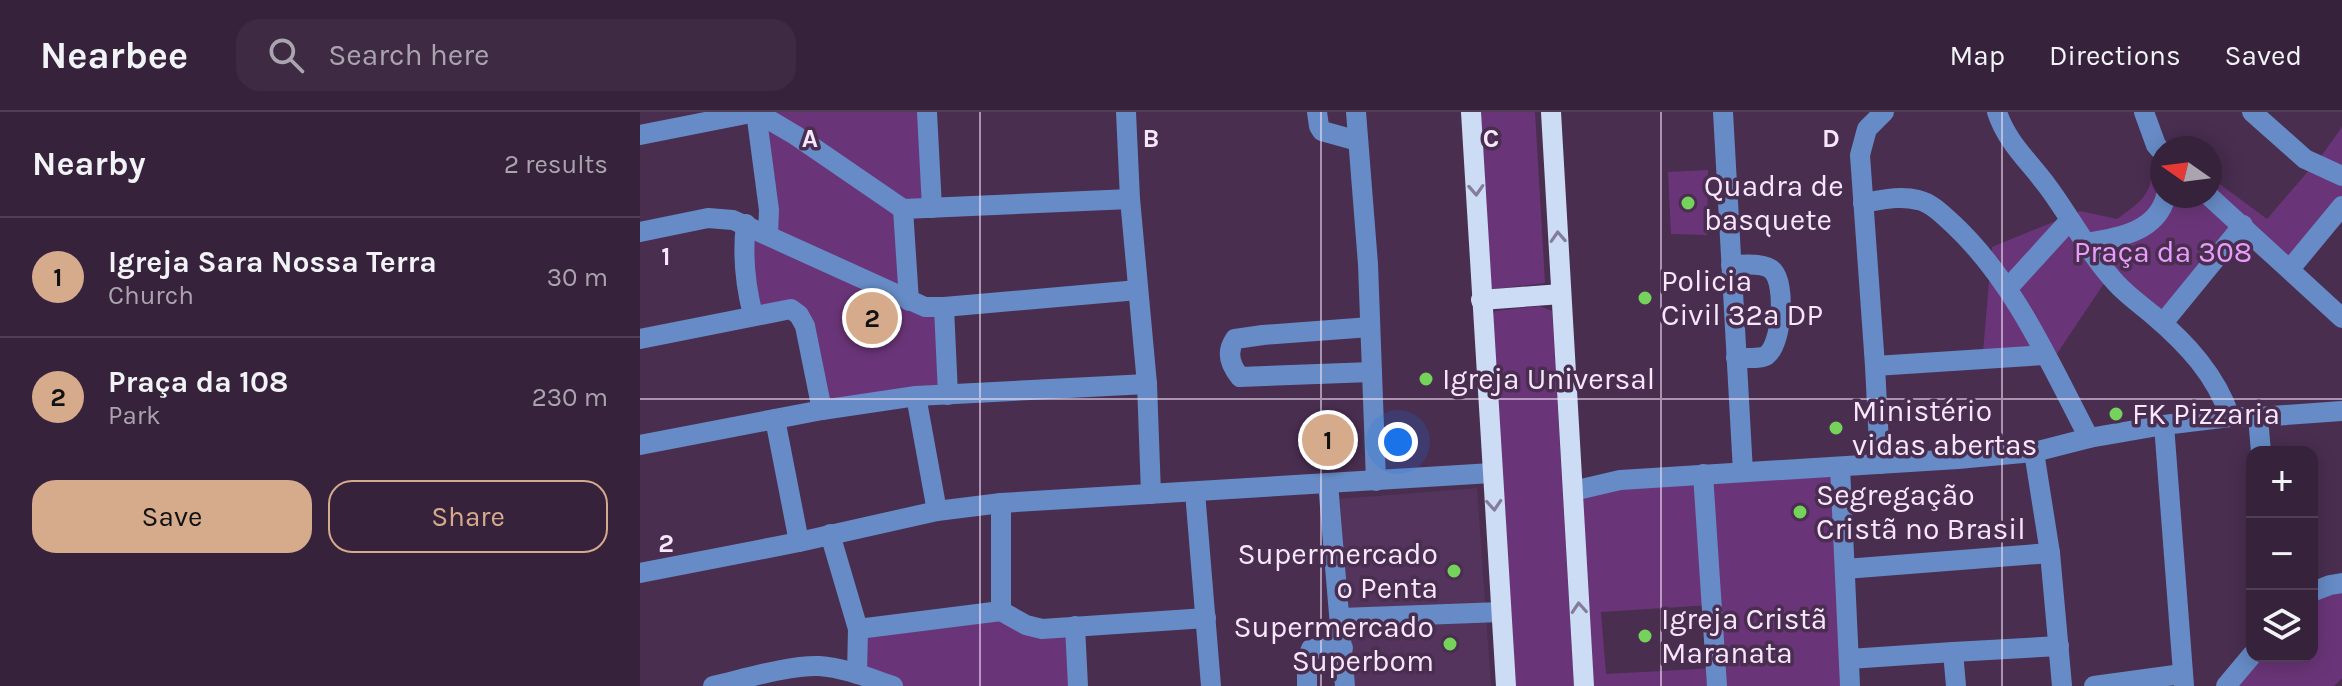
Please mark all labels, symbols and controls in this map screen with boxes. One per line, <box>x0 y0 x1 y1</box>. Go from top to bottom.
search box <box>236 19 796 91</box>
text: Nearbee <box>40 33 188 78</box>
icon: search <box>264 33 308 77</box>
text: Search here <box>328 37 490 73</box>
text: Map <box>1950 39 2005 72</box>
text: Directions <box>2049 39 2181 72</box>
text: Saved <box>2225 39 2302 72</box>
text: A <box>802 123 818 154</box>
text: B <box>1143 123 1159 154</box>
text: C <box>1483 123 1499 154</box>
text: D <box>1822 123 1840 154</box>
north arrow <box>2150 136 2222 208</box>
text: Nearby <box>32 144 146 184</box>
text: 2 results <box>504 149 608 180</box>
place label: Quadra de basquete <box>1704 168 1844 238</box>
one-way arrow <box>1467 184 1484 197</box>
marker: Quadra de basquete <box>1679 194 1697 212</box>
one-way arrow <box>1550 230 1567 243</box>
park label: Praça da 308 <box>2074 234 2252 270</box>
text: 1 <box>661 241 671 272</box>
text: Igreja Sara Nossa Terra <box>108 244 437 280</box>
text: 1 <box>53 262 63 293</box>
text: 30 m <box>547 262 608 293</box>
place label: Policia Civil 32a DP <box>1661 263 1823 333</box>
text: Church <box>108 280 194 311</box>
pin: 2 <box>846 288 898 348</box>
marker: Policia Civil 32a DP <box>1636 289 1654 307</box>
place label: Igreja Universal <box>1442 361 1655 397</box>
text: Praça da 108 <box>108 364 288 400</box>
marker: Igreja Universal <box>1417 370 1435 388</box>
text: 2 <box>50 382 66 413</box>
text: 230 m <box>532 382 608 413</box>
place label: Ministério vidas abertas <box>1852 393 2037 463</box>
place label: FK Pizzaria <box>2132 396 2280 432</box>
text: Park <box>108 400 161 431</box>
marker: FK Pizzaria <box>2107 405 2125 423</box>
pin: 1 <box>1302 410 1354 470</box>
marker: Ministério vidas abertas <box>1827 419 1845 437</box>
your location <box>1378 422 1418 462</box>
map controls <box>2246 446 2318 662</box>
button: + <box>2246 446 2318 518</box>
place label: Segregação Cristã no Brasil <box>1816 477 2026 547</box>
button: Save <box>32 480 312 553</box>
button: Share <box>328 480 608 553</box>
one-way arrow <box>1485 499 1502 512</box>
marker: Segregação Cristã no Brasil <box>1791 503 1809 521</box>
button: − <box>2246 518 2318 590</box>
text: 2 <box>658 528 674 559</box>
place label: Supermercado o Penta <box>1237 536 1438 606</box>
marker: Supermercado o Penta <box>1445 562 1463 580</box>
button: layers <box>2246 590 2318 662</box>
one-way arrow <box>1571 601 1588 614</box>
place label: Igreja Cristã Maranata <box>1661 601 1827 671</box>
place label: Supermercado Superbom <box>1233 609 1434 679</box>
marker: Igreja Cristã Maranata <box>1636 627 1654 645</box>
marker: Supermercado Superbom <box>1441 635 1459 653</box>

